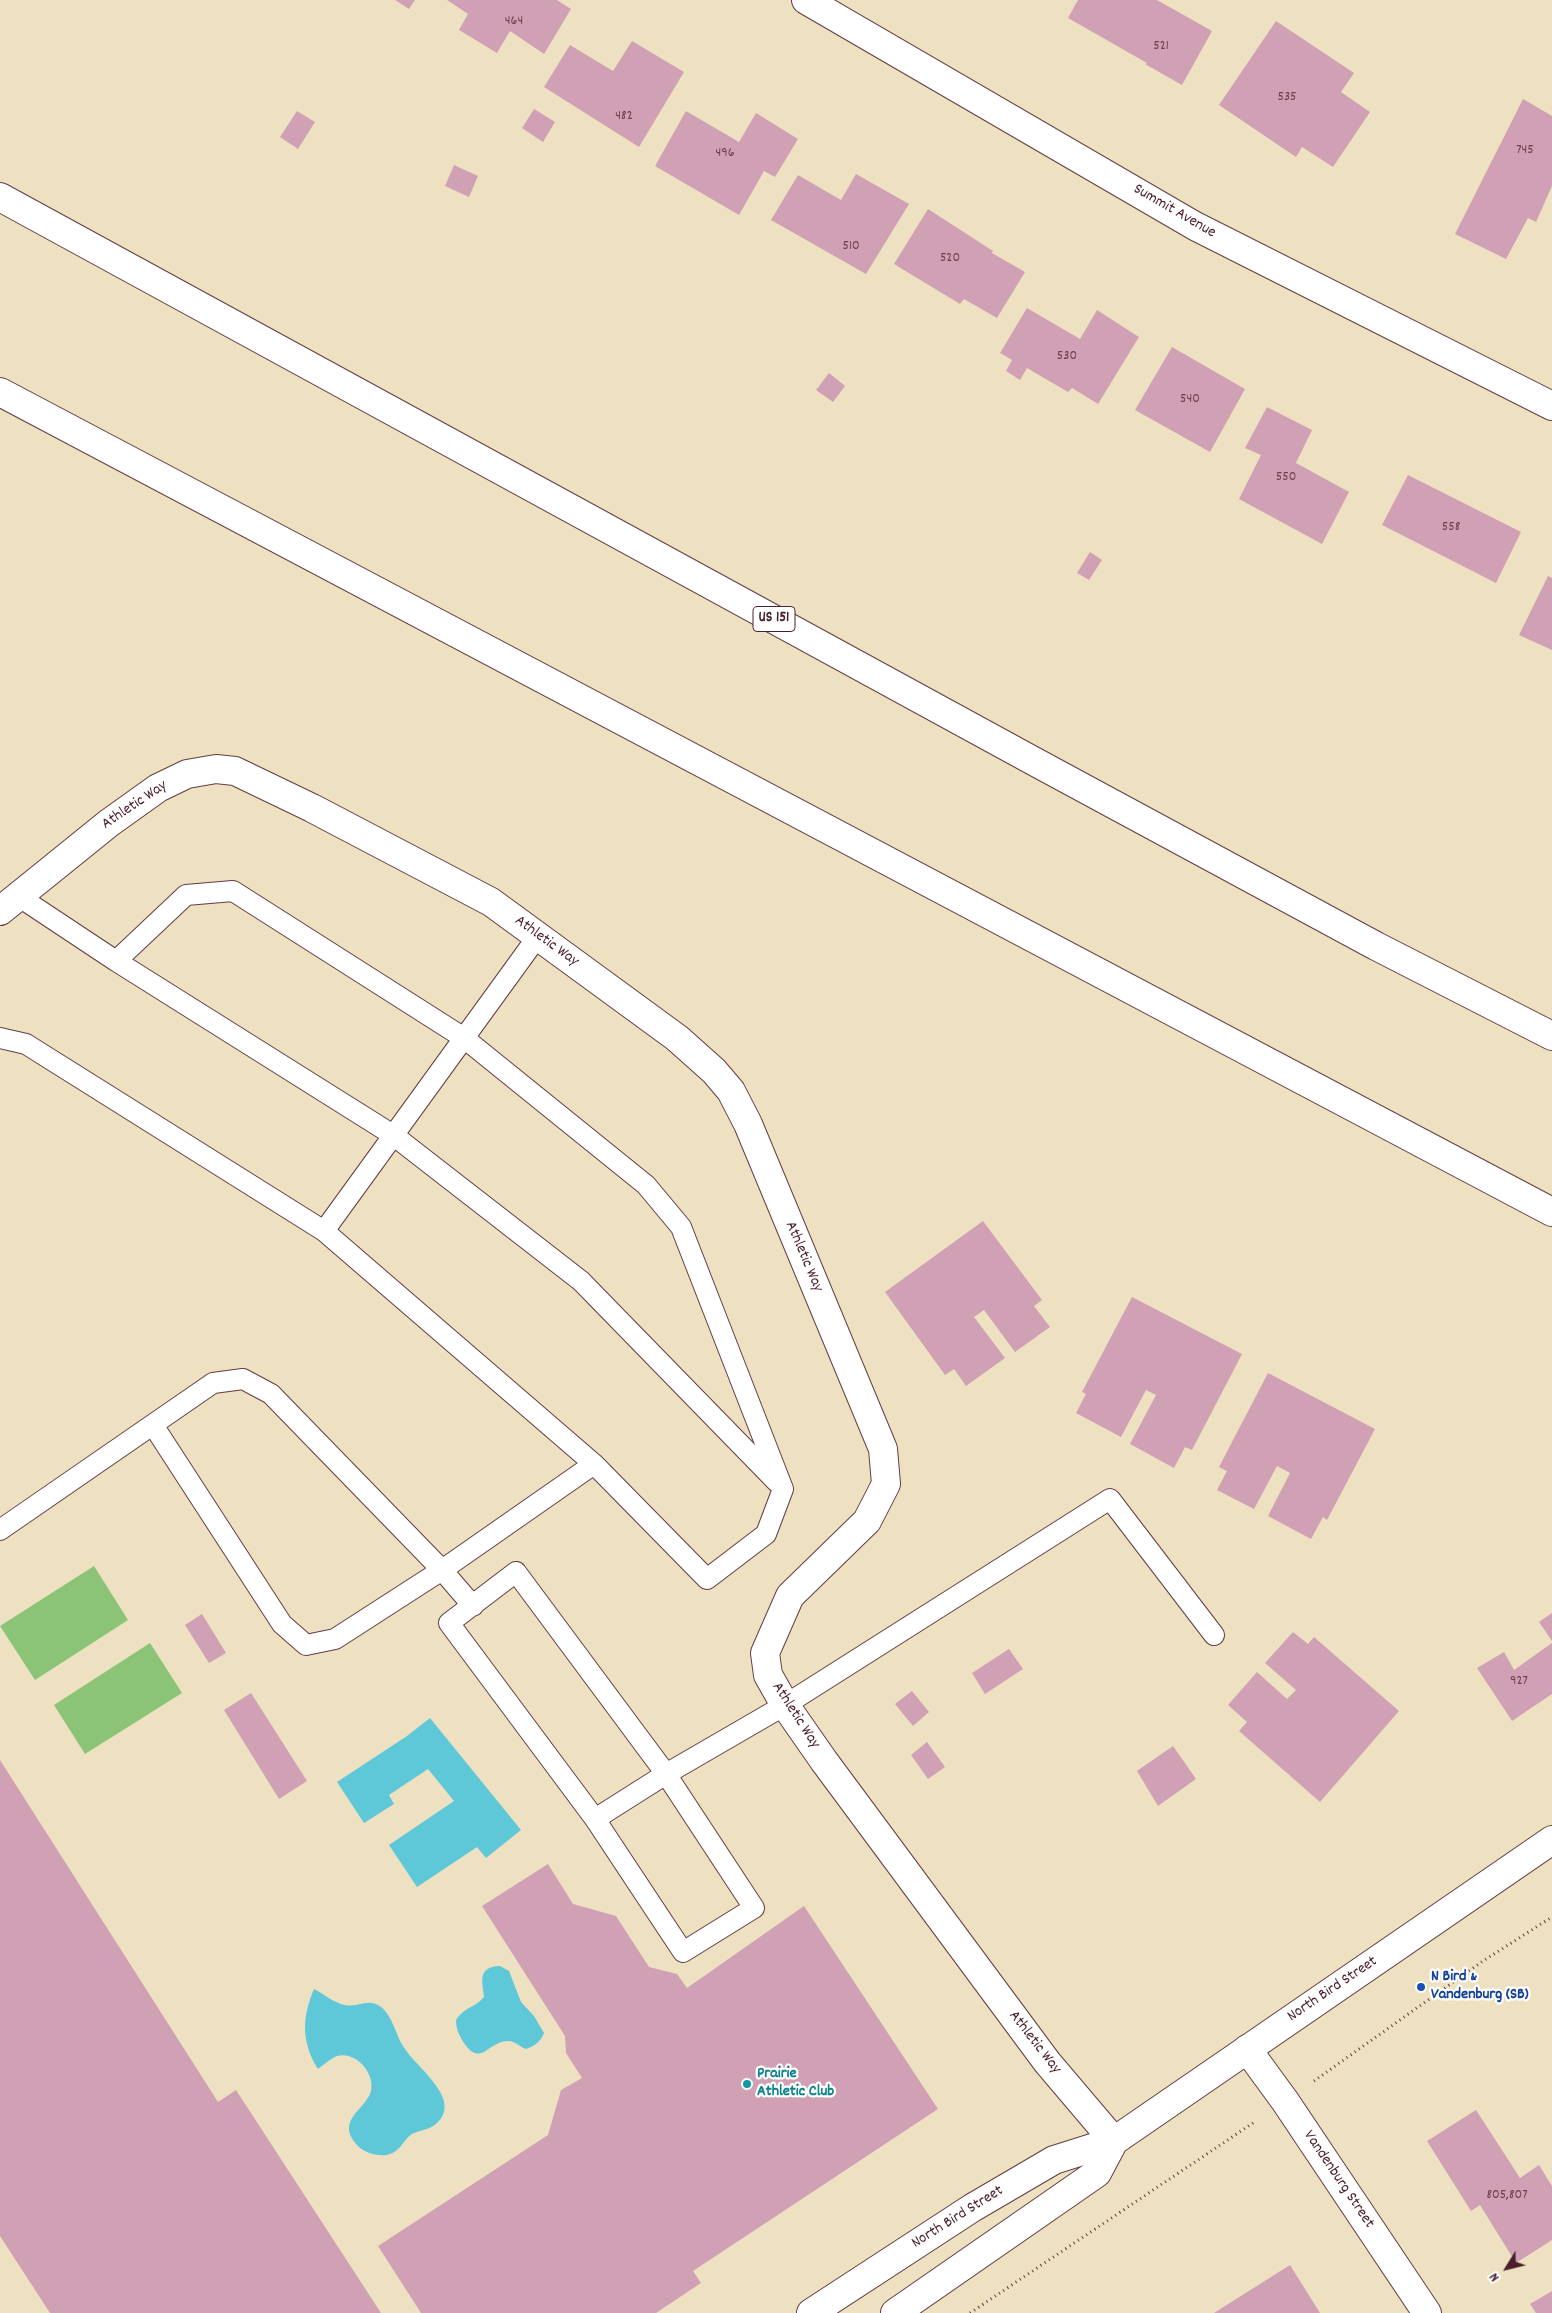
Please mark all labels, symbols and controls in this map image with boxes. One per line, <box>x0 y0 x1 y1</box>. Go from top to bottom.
house number: 464 <box>505 14 523 30</box>
house number: 521 <box>1153 39 1169 55</box>
house number: 535 <box>1277 90 1297 106</box>
house number: 482 <box>615 109 633 125</box>
house number: 745 <box>1516 143 1534 159</box>
house number: 496 <box>715 146 735 162</box>
street label: Summit Avenue <box>1129 181 1219 243</box>
house number: 510 <box>842 239 860 255</box>
house number: 520 <box>940 251 960 267</box>
house number: 530 <box>1057 349 1077 365</box>
house number: 540 <box>1180 392 1200 408</box>
house number: 550 <box>1276 470 1296 486</box>
house number: 558 <box>1442 520 1460 536</box>
road number: US 151 <box>753 606 795 632</box>
street label: Athletic Way <box>99 777 171 835</box>
street label: Athletic Way <box>510 912 582 972</box>
street label: Athletic Way <box>780 1219 826 1295</box>
house number: 927 <box>1510 1674 1528 1690</box>
street label: Athletic Way <box>767 1679 823 1753</box>
street label: North Bird Street <box>1284 1953 1382 2027</box>
place label: N Bird & Vandenburg (SB) <box>1431 1968 1529 2006</box>
marker: N Bird & Vandenburg (SB) <box>1415 1981 1427 1993</box>
street label: Athletic Way <box>1003 2008 1065 2078</box>
place label: Prairie Athletic Club <box>757 2065 834 2103</box>
marker: Prairie Athletic Club <box>741 2078 753 2090</box>
street label: Vandenburg Street <box>1298 2127 1378 2233</box>
street label: North Bird Street <box>909 2182 1007 2254</box>
house number: 805,807 <box>1487 2188 1527 2204</box>
north arrow <box>1482 2243 1532 2293</box>
text: N <box>1485 2268 1505 2286</box>

